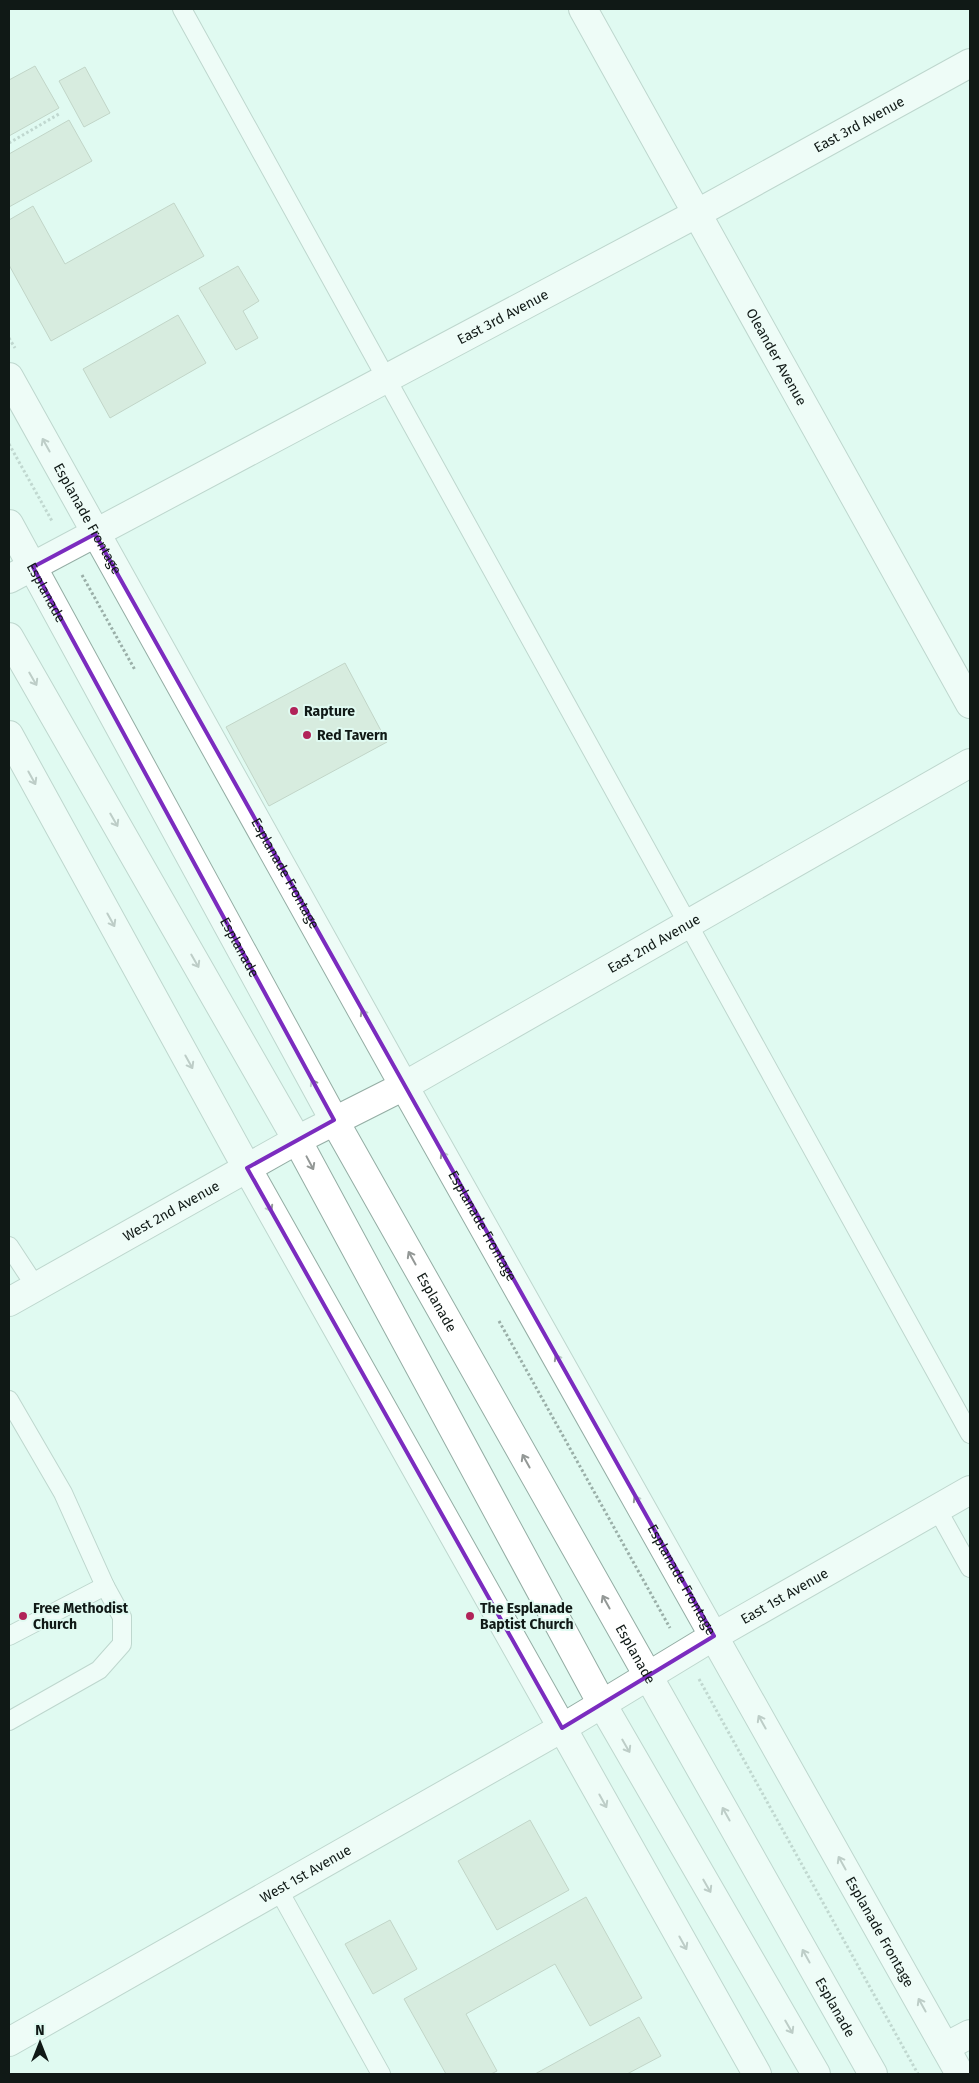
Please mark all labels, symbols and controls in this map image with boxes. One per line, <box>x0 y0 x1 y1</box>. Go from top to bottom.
street label: East 3rd Avenue <box>811 93 907 156</box>
street label: East 3rd Avenue <box>454 286 551 348</box>
street label: Oleander Avenue <box>742 305 810 409</box>
one-way arrow <box>41 438 50 453</box>
street label: Esplanade Frontage <box>50 460 125 577</box>
street label: Esplanade <box>23 560 69 626</box>
one-way arrow <box>28 672 38 687</box>
place label: Rapture <box>304 703 355 720</box>
marker: Rapture <box>288 705 300 717</box>
place label: Red Tavern <box>317 727 388 744</box>
marker: Red Tavern <box>301 729 313 741</box>
one-way arrow <box>28 770 38 785</box>
one-way arrow <box>109 813 119 828</box>
street label: Esplanade Frontage <box>247 815 323 932</box>
street label: East 2nd Avenue <box>605 911 703 977</box>
one-way arrow <box>106 913 116 928</box>
street label: Esplanade <box>216 914 263 980</box>
one-way arrow <box>190 954 200 968</box>
one-way arrow <box>360 1009 370 1024</box>
one-way arrow <box>185 1055 195 1069</box>
one-way arrow <box>310 1079 320 1094</box>
one-way arrow <box>440 1151 449 1166</box>
one-way arrow <box>305 1156 315 1171</box>
street label: Esplanade Frontage <box>444 1168 520 1284</box>
street label: West 2nd Avenue <box>120 1177 223 1245</box>
one-way arrow <box>263 1197 273 1212</box>
one-way arrow <box>407 1251 417 1266</box>
street label: Esplanade <box>413 1270 460 1335</box>
one-way arrow <box>553 1354 563 1368</box>
one-way arrow <box>521 1454 531 1468</box>
one-way arrow <box>633 1496 643 1510</box>
street label: Esplanade Frontage <box>643 1521 719 1638</box>
street label: East 1st Avenue <box>738 1565 831 1628</box>
one-way arrow <box>601 1595 611 1610</box>
place label: Free Methodist Church <box>33 1600 129 1633</box>
place label: The Esplanade Baptist Church <box>480 1600 573 1633</box>
marker: Free Methodist Church <box>17 1610 29 1622</box>
marker: The Esplanade Baptist Church <box>464 1610 476 1622</box>
street label: Esplanade <box>612 1621 659 1687</box>
one-way arrow <box>757 1714 767 1729</box>
one-way arrow <box>621 1738 631 1753</box>
one-way arrow <box>599 1793 609 1808</box>
one-way arrow <box>721 1808 731 1822</box>
street label: West 1st Avenue <box>257 1841 354 1907</box>
one-way arrow <box>836 1857 846 1871</box>
street label: Esplanade Frontage <box>842 1874 917 1990</box>
one-way arrow <box>703 1879 713 1893</box>
one-way arrow <box>678 1935 688 1950</box>
one-way arrow <box>801 1949 811 1963</box>
street label: Esplanade <box>811 1975 858 2040</box>
one-way arrow <box>916 1998 926 2012</box>
north arrow <box>15 2018 65 2068</box>
one-way arrow <box>784 2020 794 2034</box>
text: N <box>35 2022 45 2039</box>

